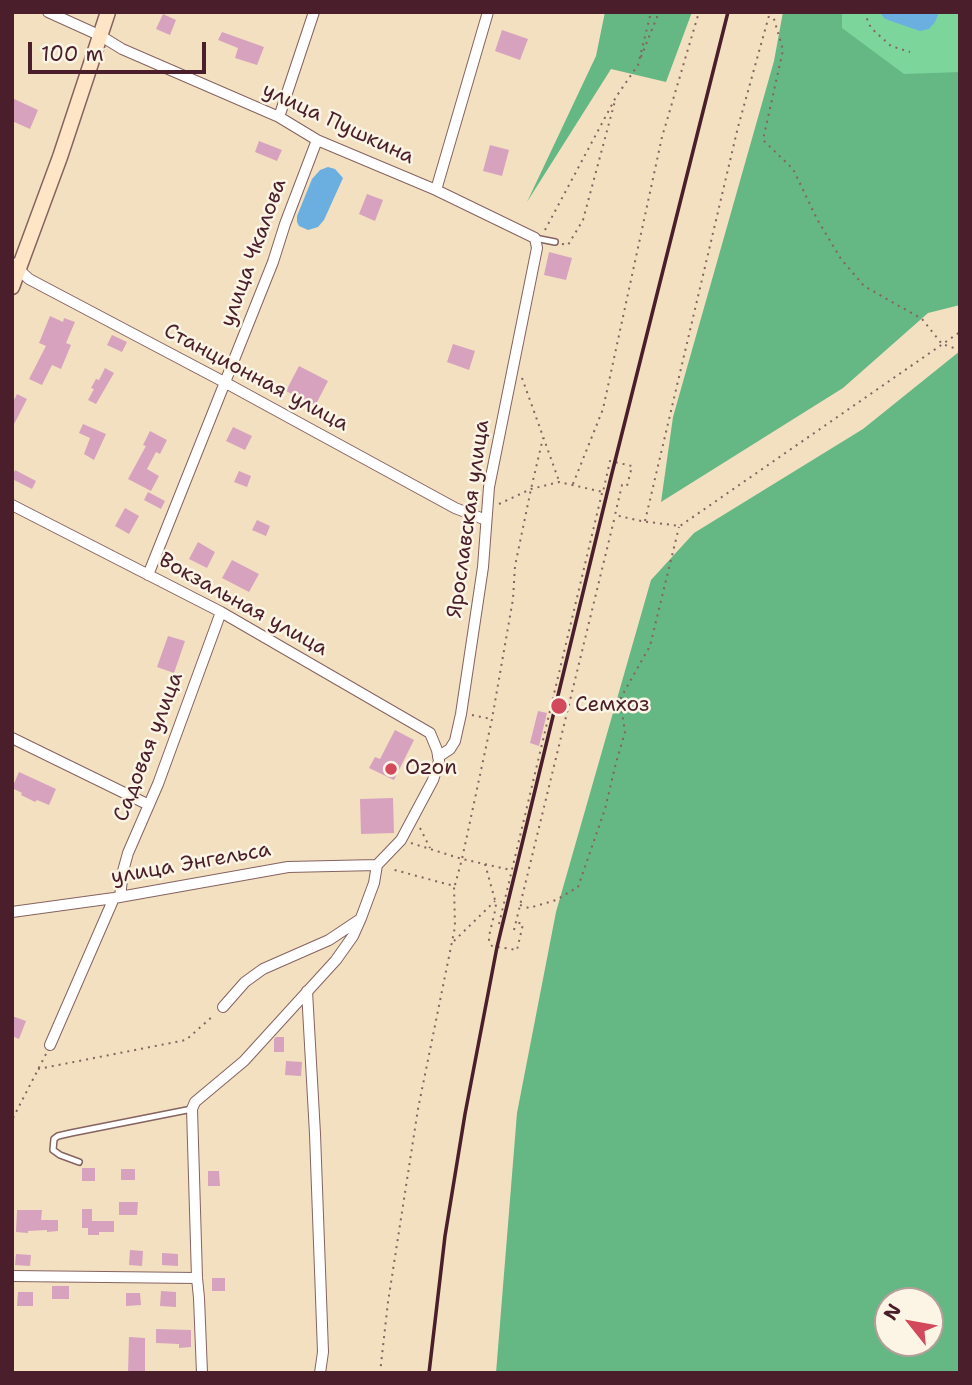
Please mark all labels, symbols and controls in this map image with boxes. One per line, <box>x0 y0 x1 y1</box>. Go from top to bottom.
scale bar <box>32 28 210 72</box>
text: 100 m <box>41 40 104 68</box>
street label: улица Пушкина <box>258 78 418 170</box>
street label: улица Чкалова <box>216 176 292 330</box>
street label: Станционная улица <box>159 319 353 437</box>
street label: Ярославская улица <box>443 418 495 620</box>
street label: Вокзальная улица <box>154 548 332 662</box>
street label: Садовая улица <box>109 669 189 825</box>
place label: Семхоз <box>575 693 649 719</box>
marker: Семхоз <box>549 696 569 716</box>
place label: Ozon <box>405 756 457 782</box>
marker: Ozon <box>383 761 399 777</box>
street label: улица Энгельса <box>109 838 273 890</box>
north arrow <box>874 1287 944 1357</box>
text: N <box>878 1299 907 1325</box>

